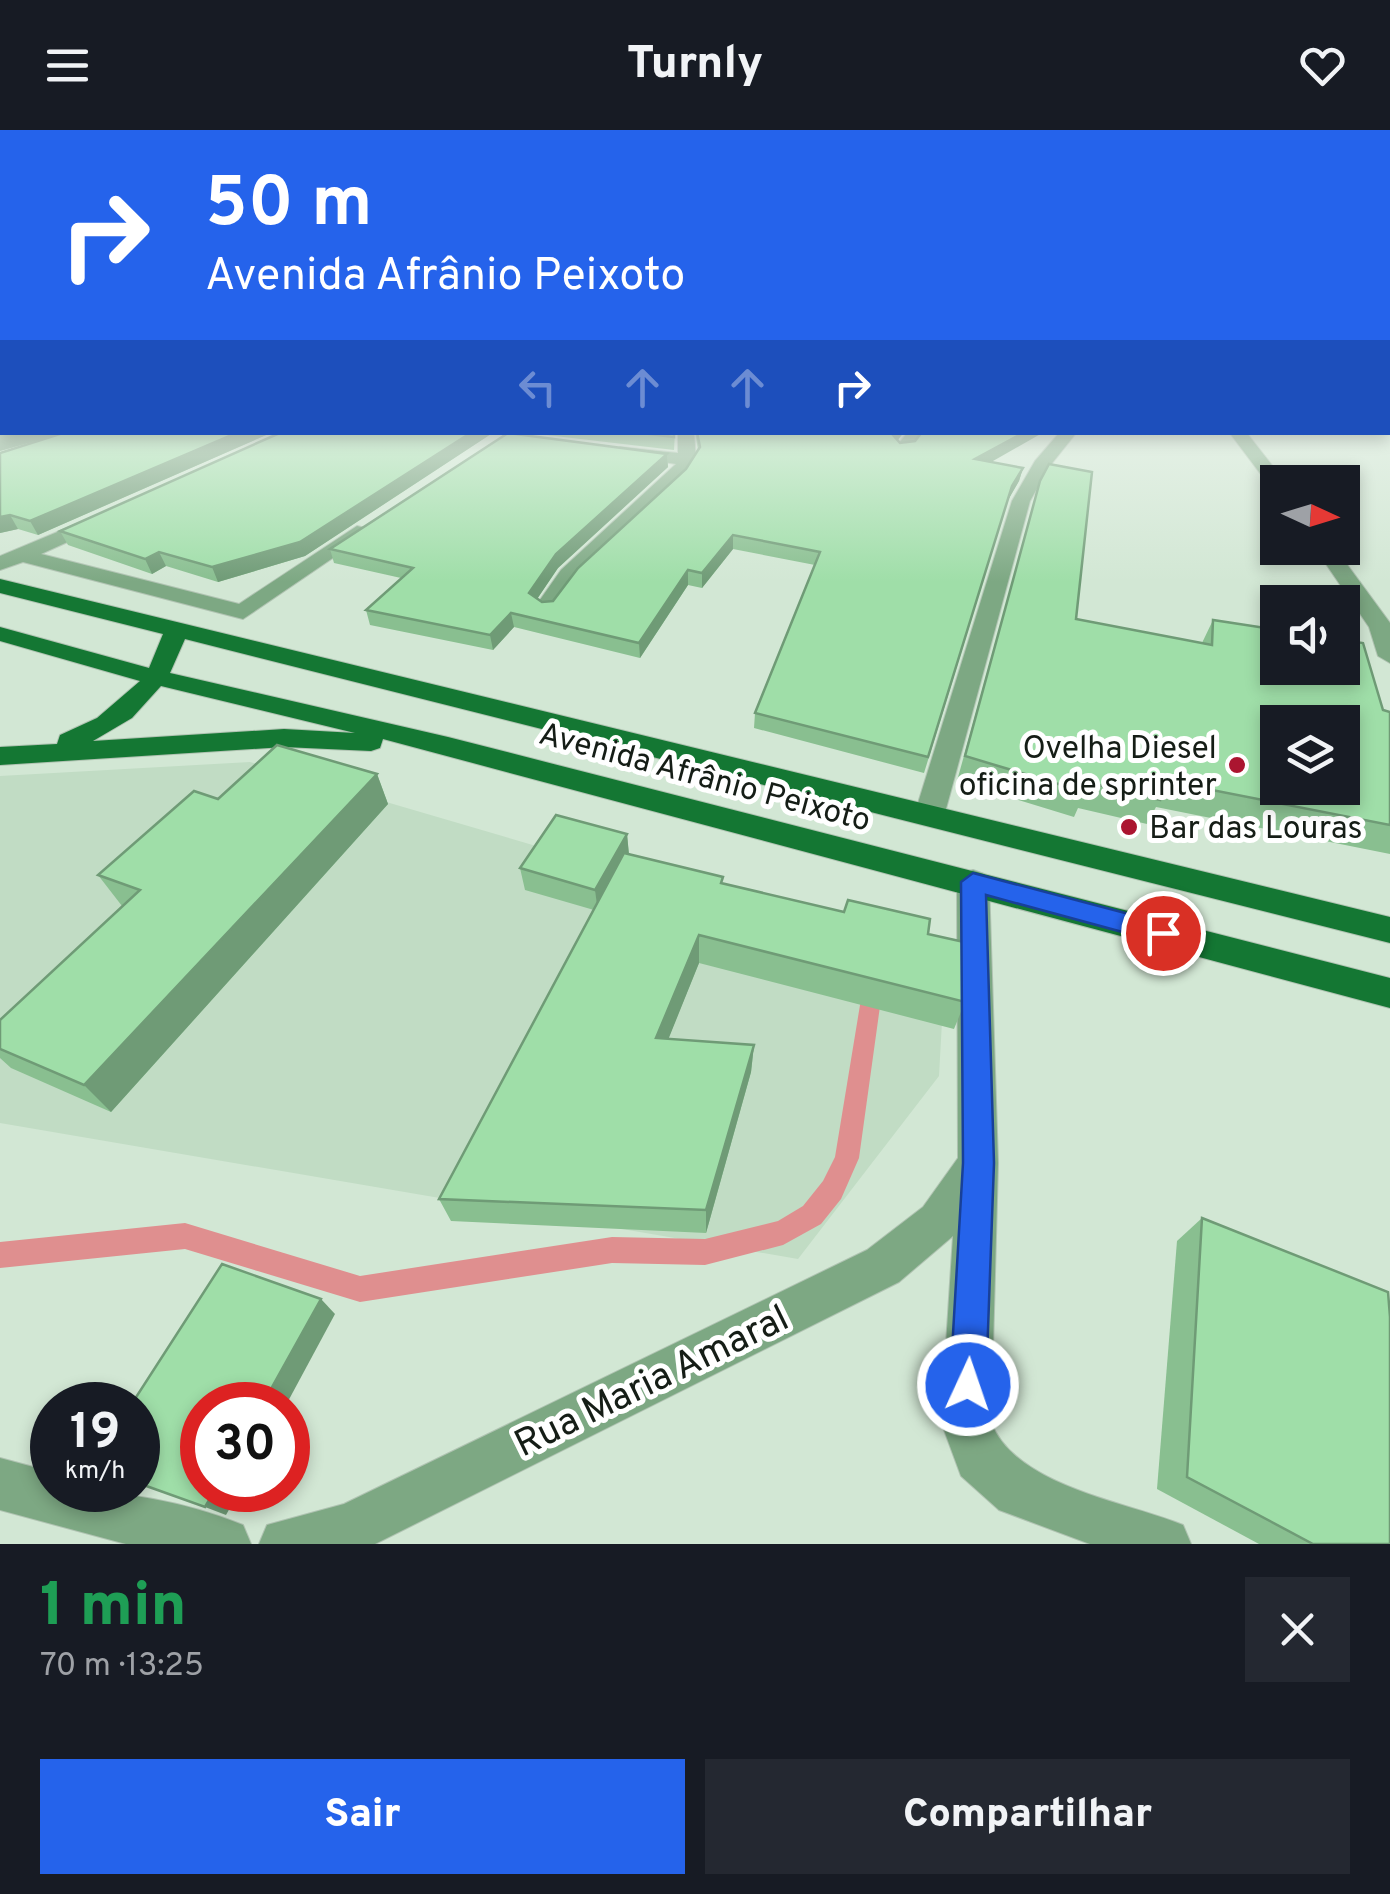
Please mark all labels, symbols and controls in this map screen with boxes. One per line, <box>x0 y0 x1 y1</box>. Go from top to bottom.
text: Turnly <box>627 37 763 94</box>
icon: menu <box>40 38 95 93</box>
icon: heart <box>1295 38 1350 93</box>
text: 50 m <box>205 162 372 251</box>
icon: right <box>40 170 170 300</box>
text: Avenida Afrânio Peixoto <box>205 249 685 306</box>
icon: left <box>510 360 565 415</box>
icon: ahead <box>615 360 670 415</box>
icon: ahead <box>720 360 775 415</box>
icon: right <box>825 360 880 415</box>
north arrow <box>1260 465 1360 565</box>
map controls <box>1260 465 1360 805</box>
button: sound <box>1260 585 1360 685</box>
button: layers <box>1260 705 1360 805</box>
street label: Avenida Afrânio Peixoto <box>534 715 874 842</box>
place label: Ovelha Diesel oficina de sprinter <box>959 730 1217 807</box>
marker: Ovelha Diesel oficina de sprinter <box>1226 754 1248 776</box>
place label: Bar das Louras <box>1149 810 1362 850</box>
marker: Bar das Louras <box>1118 816 1140 838</box>
pin <box>1121 891 1206 976</box>
icon: arrive <box>1136 906 1191 961</box>
street label: Rua Maria Amaral <box>507 1295 798 1471</box>
position arrow <box>916 1333 1020 1437</box>
speed limit sign: 30 <box>180 1382 310 1512</box>
text: 19 <box>70 1403 120 1466</box>
text: km/h <box>65 1456 125 1488</box>
text: 1 min <box>40 1571 187 1647</box>
button: close <box>1245 1577 1350 1682</box>
text: 70 m · 13:25 <box>40 1647 204 1687</box>
button: Sair <box>40 1759 685 1874</box>
button: Compartilhar <box>705 1759 1350 1874</box>

